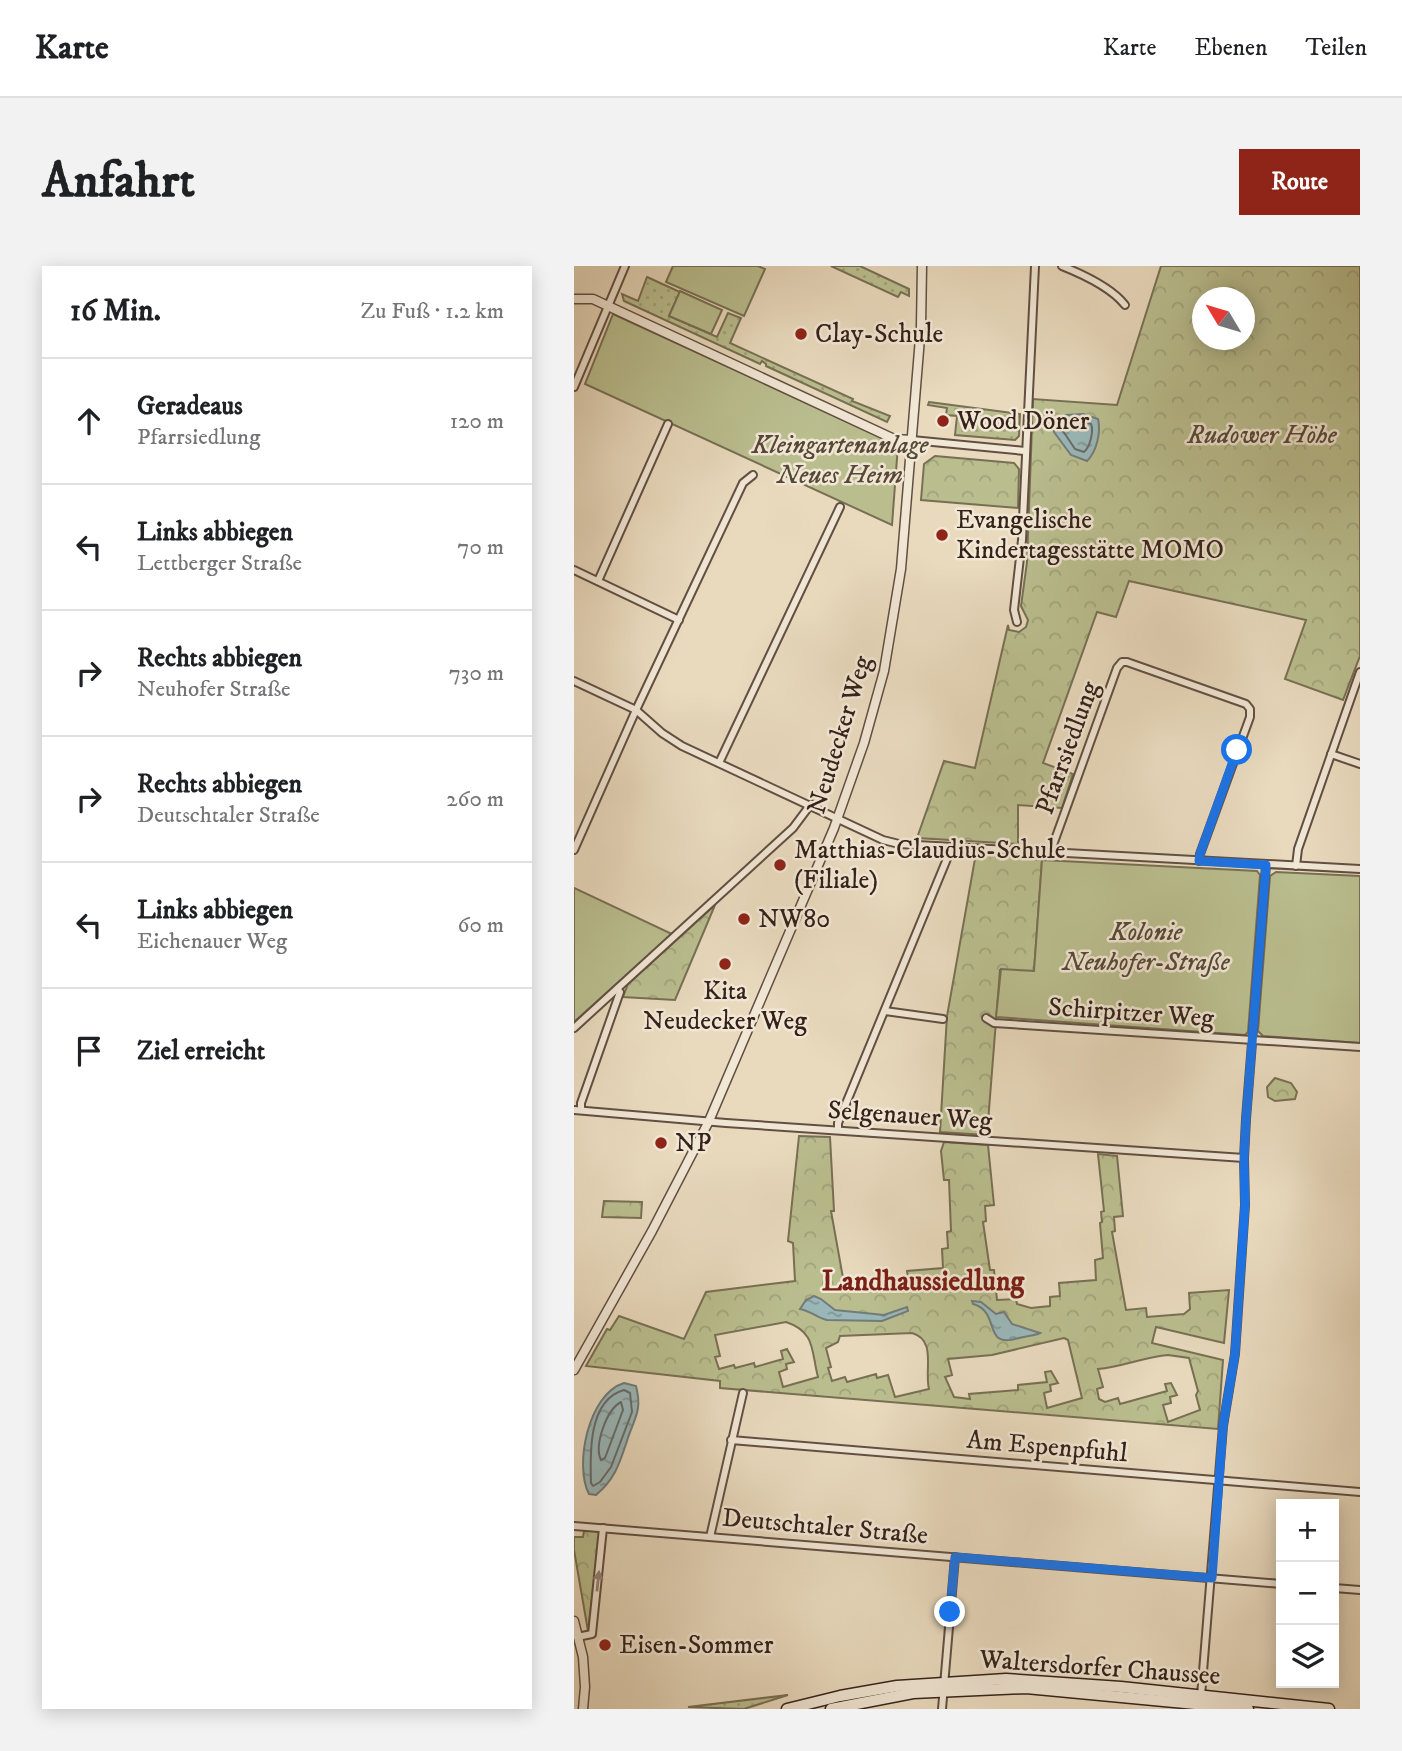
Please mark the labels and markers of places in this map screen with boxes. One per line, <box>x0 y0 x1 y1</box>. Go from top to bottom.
place label: Clay-Schule <box>815 318 943 351</box>
marker: Clay-Schule <box>793 326 809 342</box>
place label: Wood Döner <box>956 405 1090 438</box>
marker: Wood Döner <box>935 413 951 429</box>
place label: Evangelische Kindertagesstätte MOMO <box>956 504 1224 567</box>
marker: Evangelische Kindertagesstätte MOMO <box>934 527 950 543</box>
place label: Matthias-Claudius-Schule (Filiale) <box>794 834 1066 897</box>
marker: Matthias-Claudius-Schule (Filiale) <box>772 857 788 873</box>
place label: NW80 <box>758 903 830 936</box>
marker: NW80 <box>736 911 752 927</box>
marker: Kita Neudecker Weg <box>717 956 733 972</box>
place label: Kita Neudecker Weg <box>643 975 807 1038</box>
place label: NP <box>675 1127 711 1160</box>
marker: NP <box>653 1135 669 1151</box>
place label: Eisen-Sommer <box>619 1629 774 1662</box>
marker: Eisen-Sommer <box>597 1637 613 1653</box>

